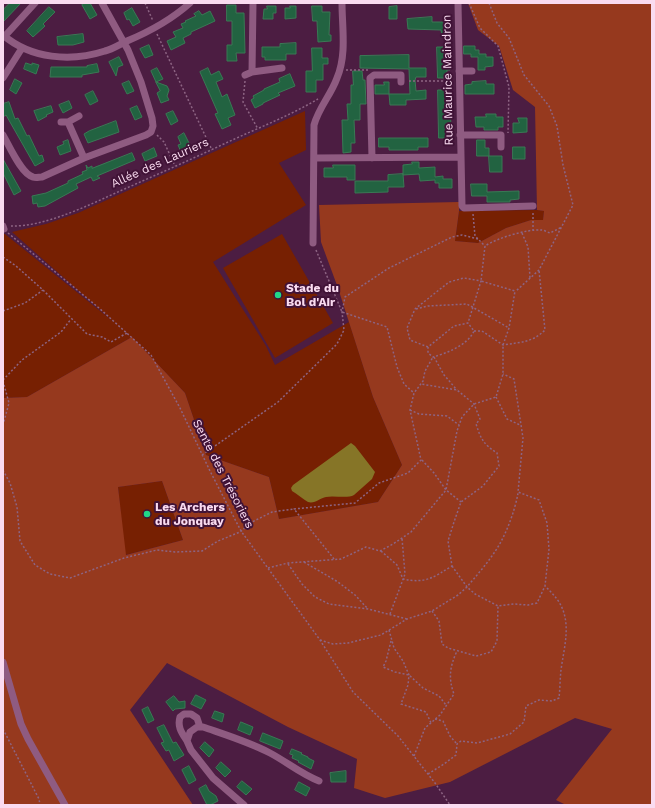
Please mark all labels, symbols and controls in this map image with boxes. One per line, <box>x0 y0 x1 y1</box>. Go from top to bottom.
street label: Rue Maurice Maindron <box>440 14 456 146</box>
street label: Allée des Lauriers <box>109 135 211 191</box>
place label: Stade du Bol d'Air <box>286 281 339 309</box>
marker: Stade du Bol d'Air <box>273 290 283 300</box>
street label: Sente des Trésoriers <box>189 417 257 531</box>
place label: Les Archers du Jonquay <box>155 500 225 528</box>
marker: Les Archers du Jonquay <box>142 509 152 519</box>

